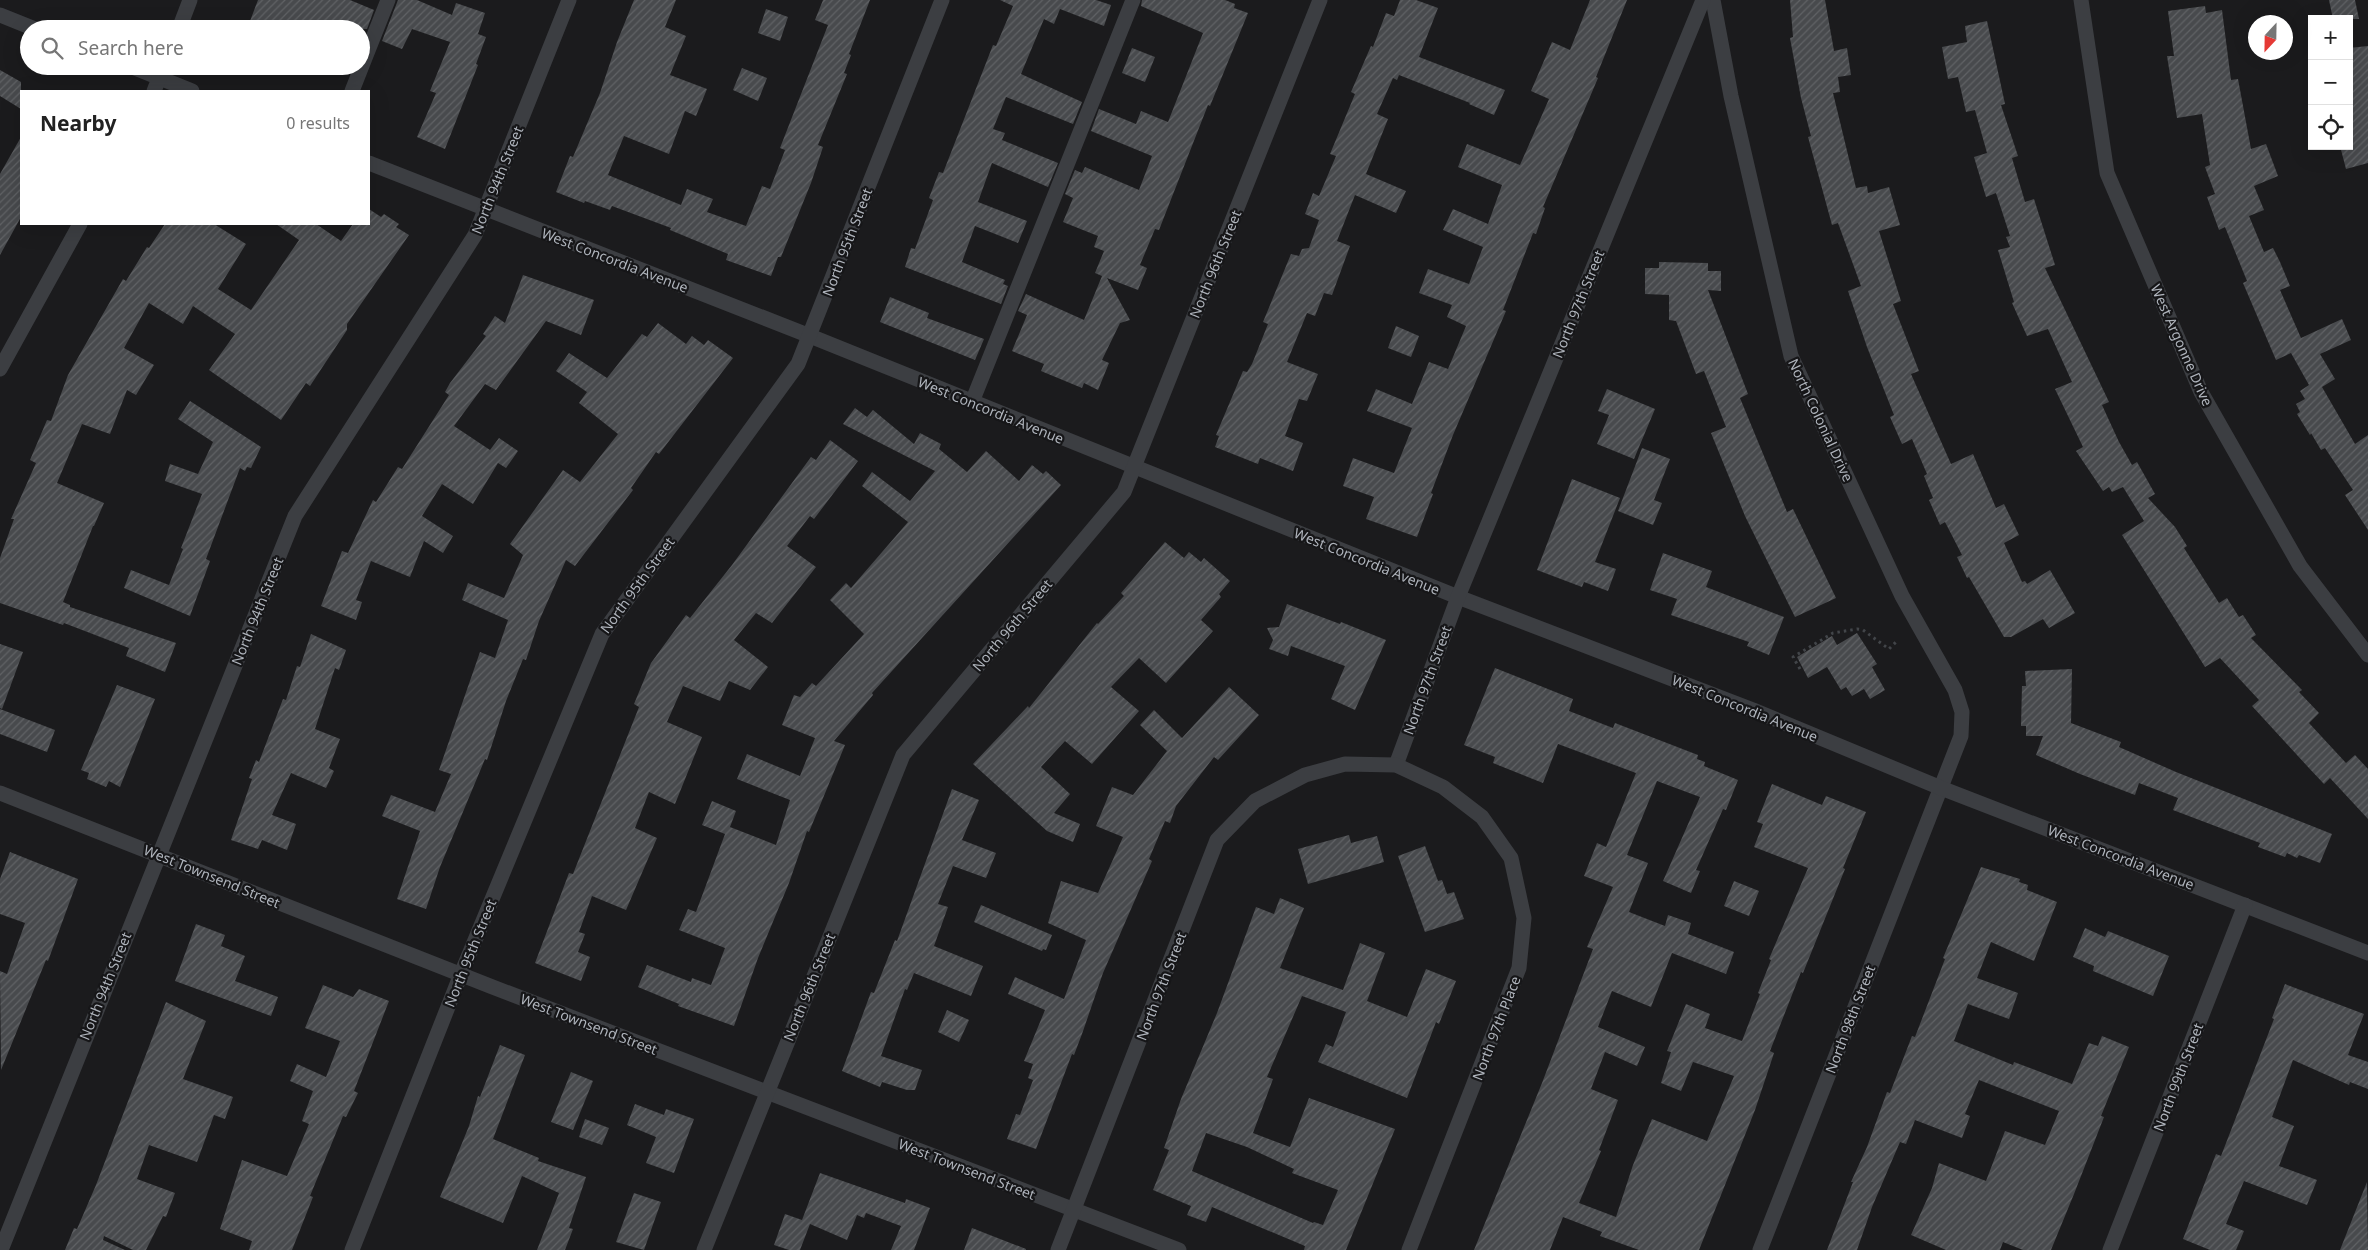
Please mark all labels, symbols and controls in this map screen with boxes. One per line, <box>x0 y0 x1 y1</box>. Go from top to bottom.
north arrow <box>2248 15 2293 60</box>
map controls <box>2308 15 2353 150</box>
button: + <box>2308 15 2353 60</box>
search box <box>20 20 370 75</box>
icon: search <box>38 34 66 62</box>
text: Search here <box>78 35 184 61</box>
button: − <box>2308 60 2353 105</box>
button: locate <box>2308 105 2353 150</box>
text: Nearby <box>40 109 116 137</box>
text: 0 results <box>286 112 350 134</box>
street label: North 94th Street <box>467 123 527 237</box>
street label: North 95th Street <box>818 185 876 299</box>
street label: North 96th Street <box>1185 207 1245 321</box>
street label: West Concordia Avenue <box>539 223 691 297</box>
street label: North 97th Street <box>1548 247 1608 361</box>
street label: West Argonne Drive <box>2147 281 2217 409</box>
street label: North Colonial Drive <box>1784 355 1858 485</box>
street label: West Concordia Avenue <box>915 372 1067 448</box>
street label: West Concordia Avenue <box>1291 523 1443 599</box>
street label: North 95th Street <box>596 533 678 637</box>
street label: North 94th Street <box>227 554 287 668</box>
street label: North 96th Street <box>968 575 1056 675</box>
street label: North 97th Street <box>1398 623 1456 737</box>
street label: West Concordia Avenue <box>1669 670 1821 746</box>
street label: West Concordia Avenue <box>2045 820 2197 894</box>
street label: West Townsend Street <box>141 840 283 912</box>
street label: North 95th Street <box>440 896 500 1010</box>
street label: North 94th Street <box>75 929 135 1043</box>
street label: North 97th Street <box>1132 929 1190 1043</box>
street label: North 96th Street <box>779 930 839 1044</box>
street label: North 98th Street <box>1821 962 1879 1076</box>
street label: North 97th Place <box>1467 973 1525 1083</box>
street label: West Townsend Street <box>518 989 660 1059</box>
street label: North 99th Street <box>2149 1020 2207 1134</box>
street label: West Townsend Street <box>896 1134 1038 1204</box>

